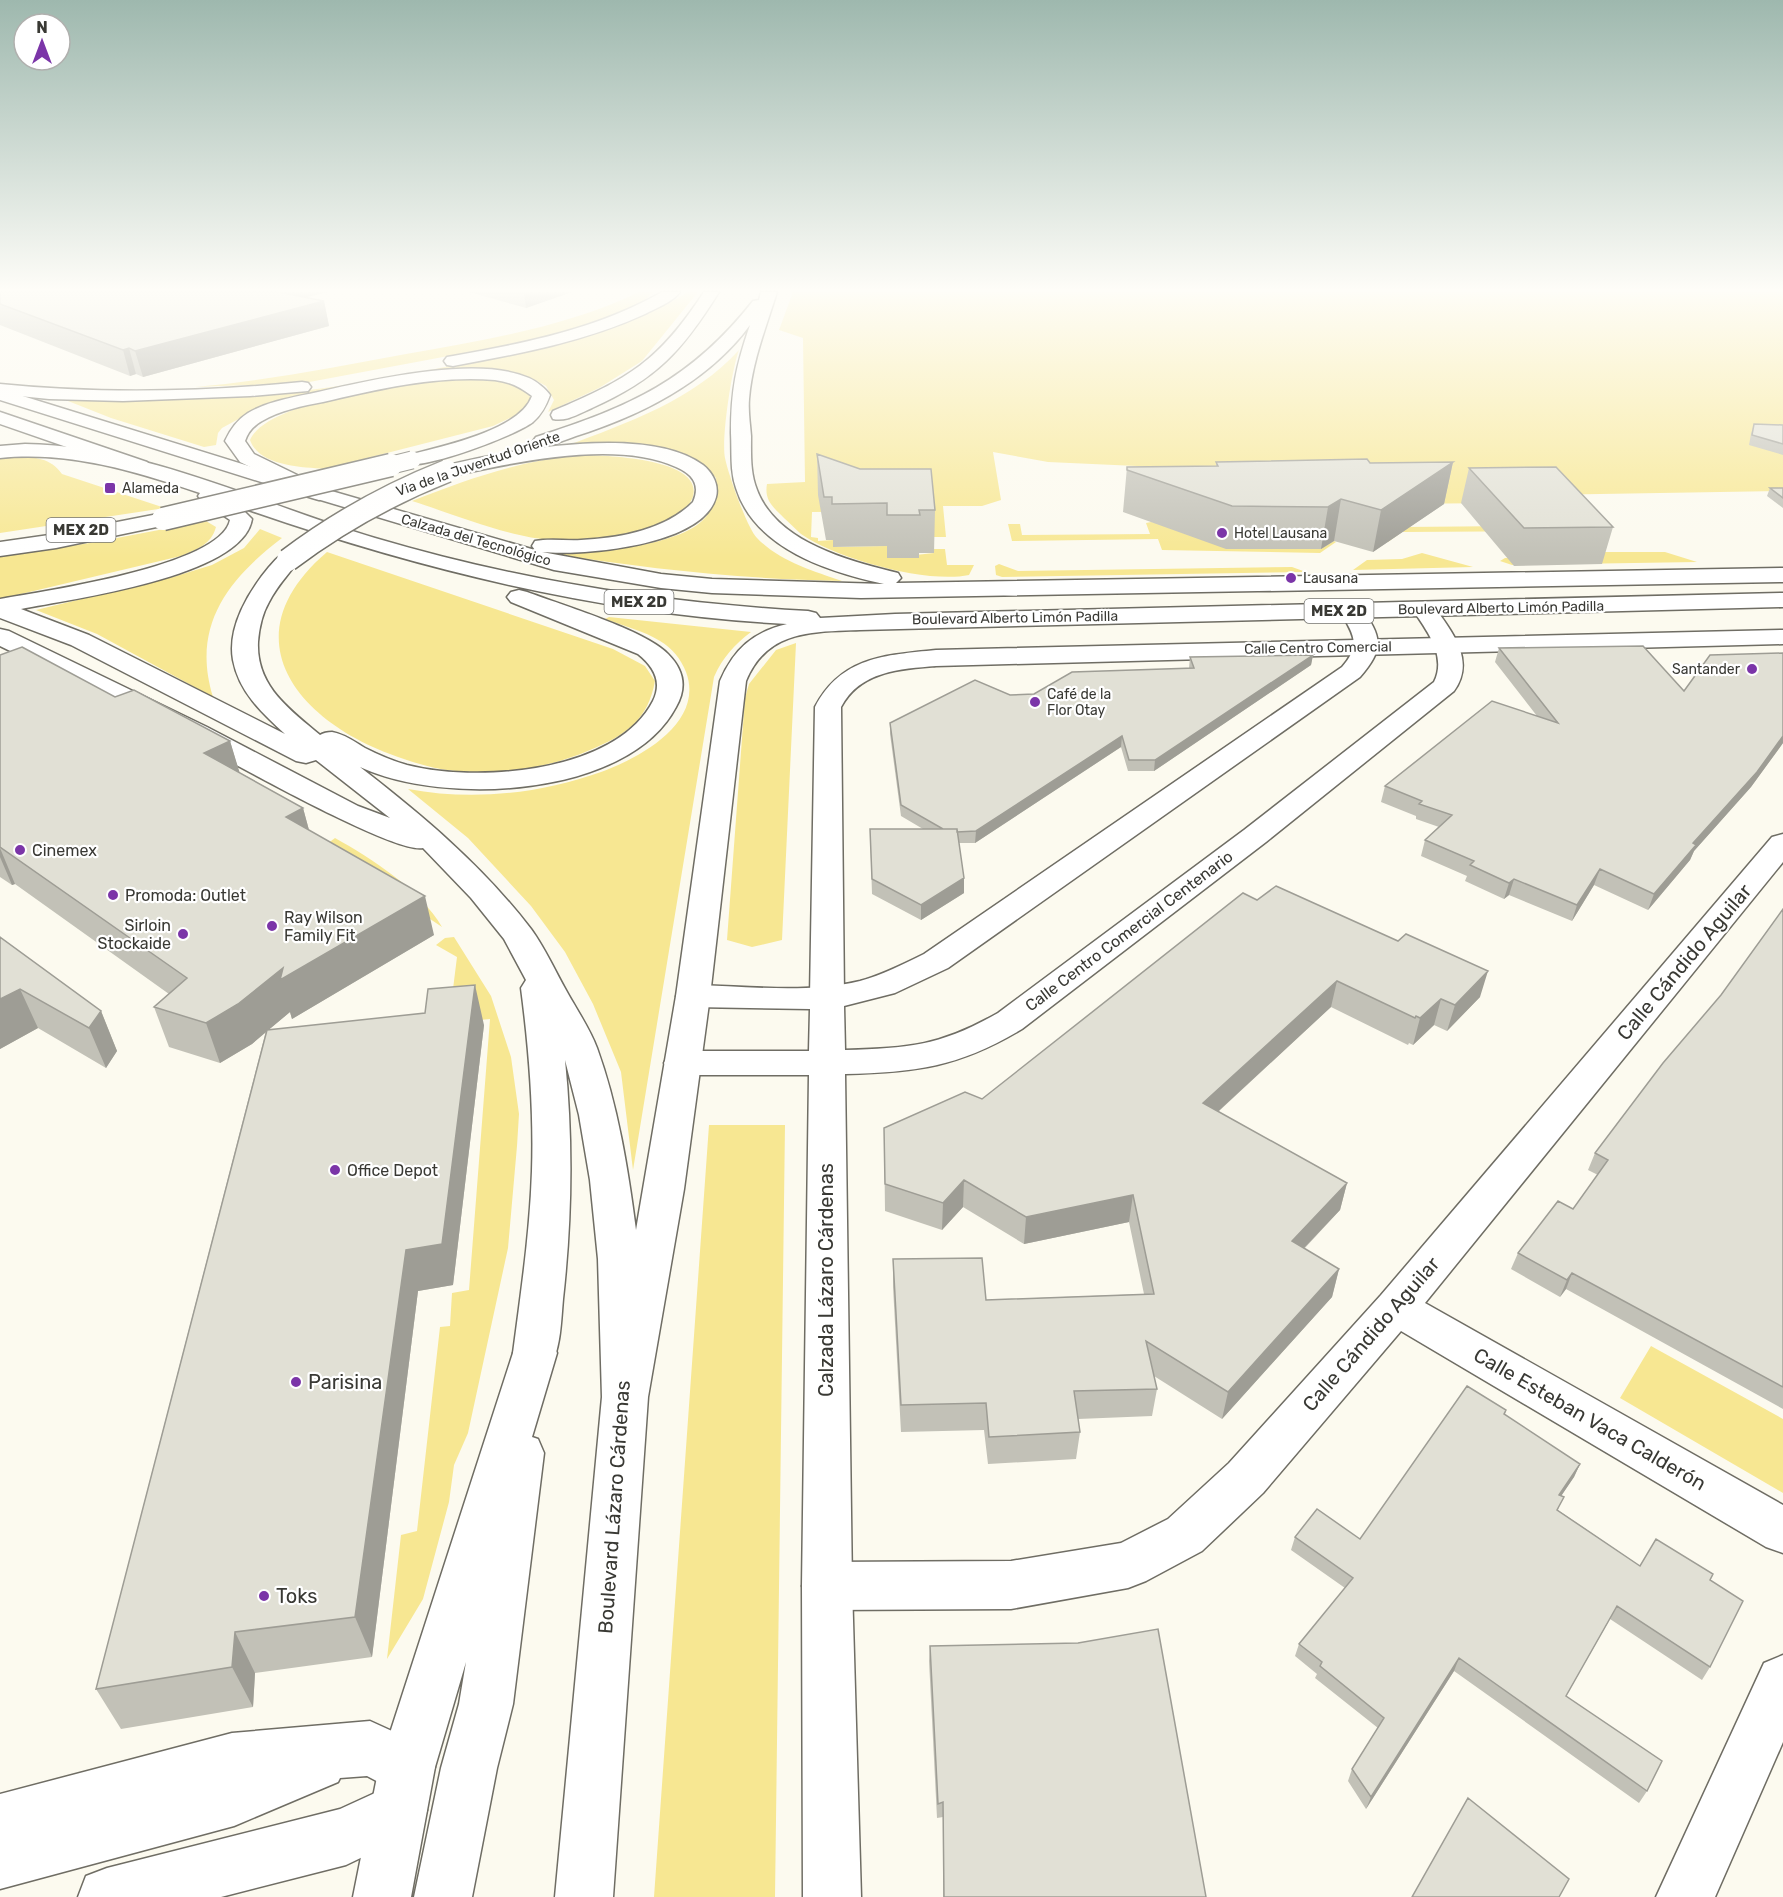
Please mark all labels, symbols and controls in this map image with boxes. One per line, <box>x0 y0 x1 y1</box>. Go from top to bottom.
north arrow <box>12 12 72 72</box>
text: N <box>36 18 48 37</box>
street label: Via de la Juventud Oriente <box>394 428 562 500</box>
place label: Alameda <box>122 480 179 497</box>
marker: Alameda <box>103 481 117 495</box>
street label: Calzada del Tecnológico <box>399 510 553 570</box>
road number: MEX 2D <box>46 518 116 542</box>
place label: Hotel Lausana <box>1234 525 1327 542</box>
marker: Hotel Lausana <box>1215 526 1229 540</box>
place label: Lausana <box>1303 570 1358 587</box>
marker: Lausana <box>1284 571 1298 585</box>
road number: MEX 2D <box>604 590 674 614</box>
street label: Boulevard Alberto Limón Padilla <box>1398 598 1604 618</box>
road number: MEX 2D <box>1304 599 1374 623</box>
street label: Boulevard Alberto Limón Padilla <box>912 608 1118 628</box>
street label: Calle Centro Comercial <box>1244 638 1392 658</box>
place label: Santander <box>1672 661 1741 678</box>
marker: Santander <box>1745 662 1759 676</box>
place label: Café de la Flor Otay <box>1047 686 1111 719</box>
marker: Café de la Flor Otay <box>1028 695 1042 709</box>
place label: Cinemex <box>32 841 97 860</box>
marker: Cinemex <box>13 843 27 857</box>
street label: Calle Centro Comercial Centenario <box>1021 847 1237 1015</box>
street label: Calle Cándido Aguilar <box>1612 879 1757 1045</box>
place label: Promoda: Outlet <box>125 886 246 905</box>
marker: Promoda: Outlet <box>106 888 120 902</box>
place label: Ray Wilson Family Fit <box>284 908 363 945</box>
place label: Sirloin Stockaide <box>97 916 171 953</box>
marker: Ray Wilson Family Fit <box>265 919 279 933</box>
marker: Sirloin Stockaide <box>176 927 190 941</box>
place label: Office Depot <box>347 1161 438 1180</box>
marker: Office Depot <box>328 1163 342 1177</box>
street label: Calzada Lázaro Cárdenas <box>814 1163 838 1397</box>
street label: Calle Cándido Aguilar <box>1297 1252 1445 1416</box>
street label: Calle Esteban Vaca Calderón <box>1470 1343 1710 1495</box>
place label: Parisina <box>308 1370 382 1394</box>
marker: Parisina <box>289 1375 303 1389</box>
street label: Boulevard Lázaro Cárdenas <box>593 1379 635 1635</box>
place label: Toks <box>276 1584 317 1608</box>
marker: Toks <box>257 1589 271 1603</box>

